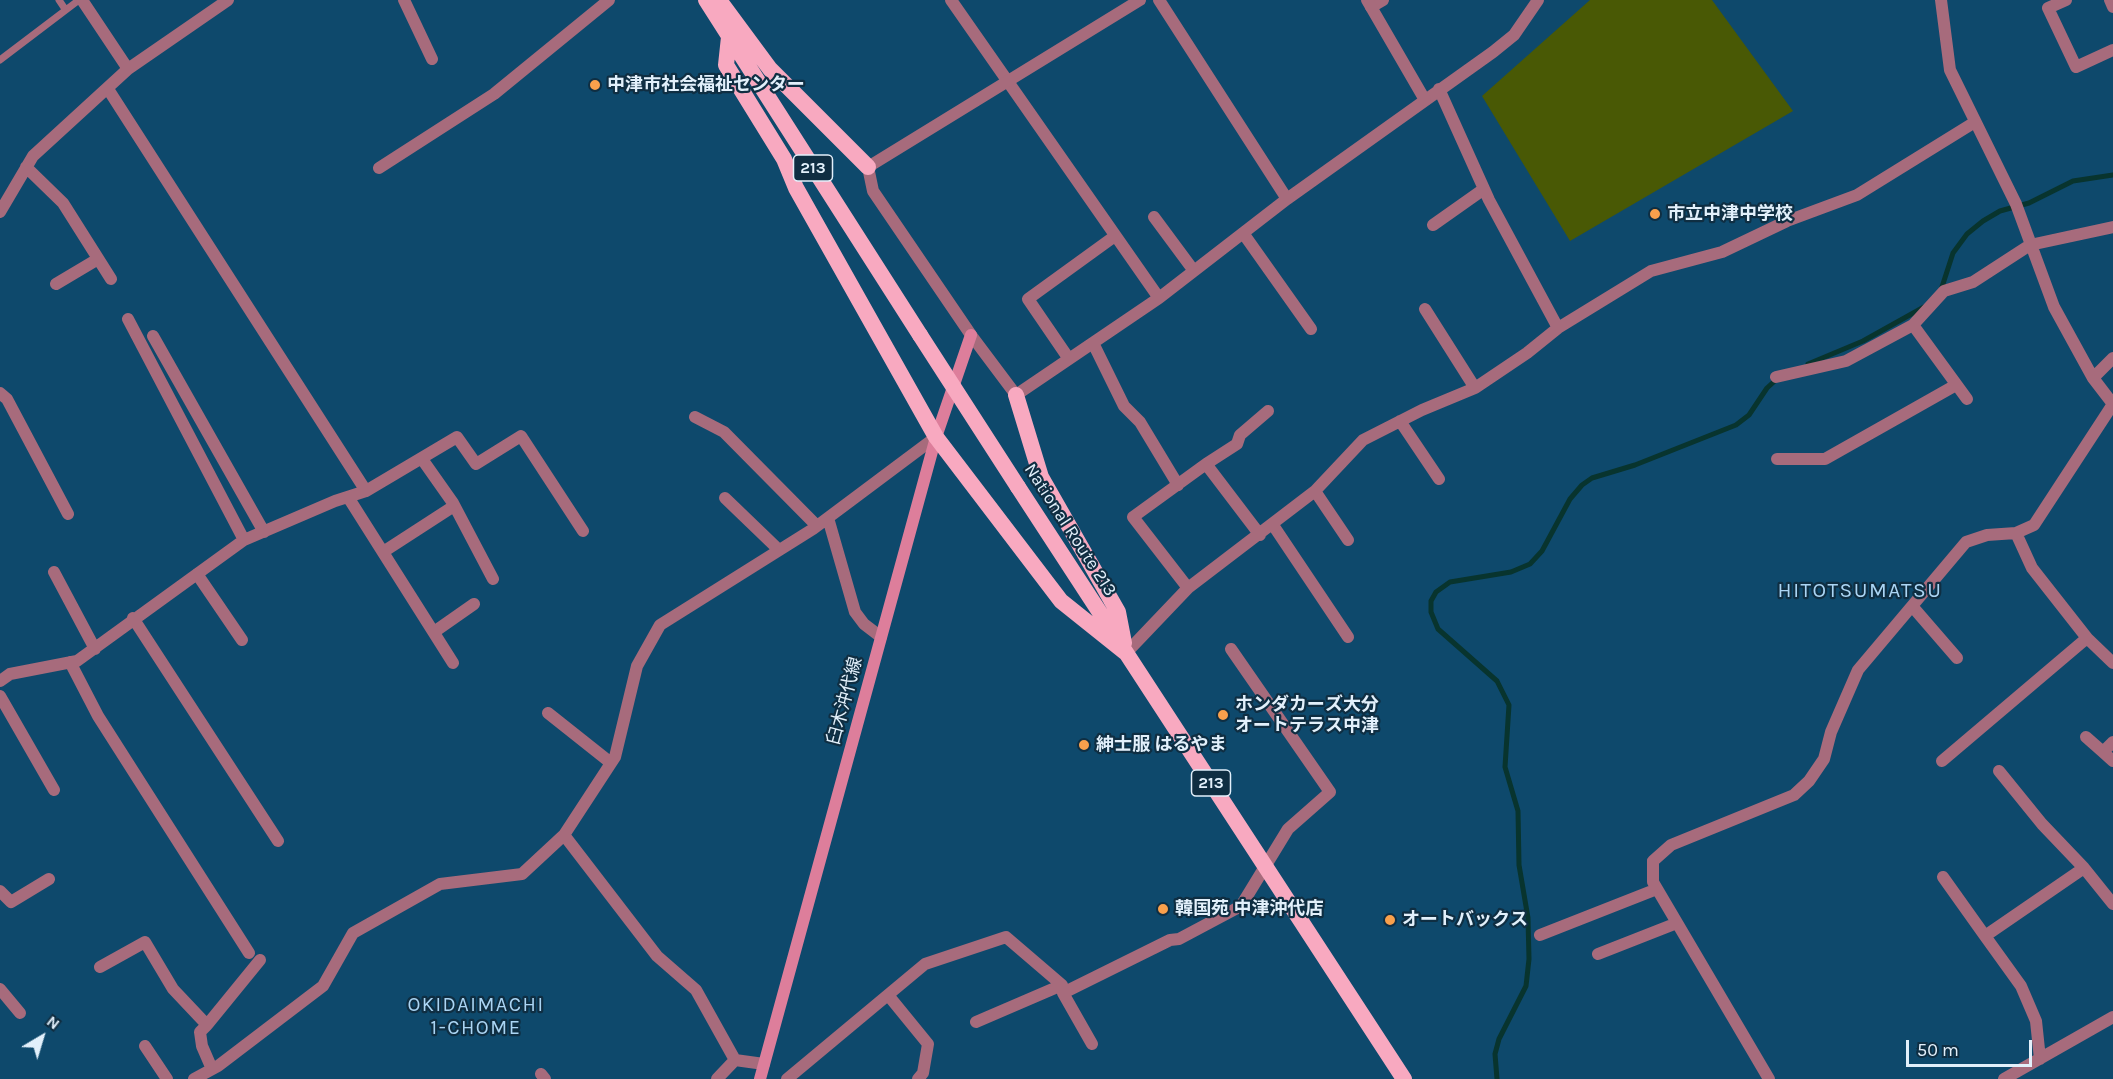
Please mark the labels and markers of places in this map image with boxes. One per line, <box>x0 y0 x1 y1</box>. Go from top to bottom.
place label: 中津市社会福祉センター <box>607 74 805 96</box>
marker: 中津市社会福祉センター <box>588 78 602 92</box>
place label: 市立中津中学校 <box>1667 203 1793 225</box>
marker: 市立中津中学校 <box>1648 207 1662 221</box>
place label: ホンダカーズ大分 オートテラス中津 <box>1235 694 1379 736</box>
marker: ホンダカーズ大分 オートテラス中津 <box>1216 708 1230 722</box>
place label: 紳士服 はるやま <box>1096 734 1227 756</box>
marker: 紳士服 はるやま <box>1077 738 1091 752</box>
place label: 韓国苑 中津沖代店 <box>1175 898 1324 920</box>
marker: 韓国苑 中津沖代店 <box>1156 902 1170 916</box>
place label: オートバックス <box>1402 909 1528 931</box>
marker: オートバックス <box>1383 913 1397 927</box>

